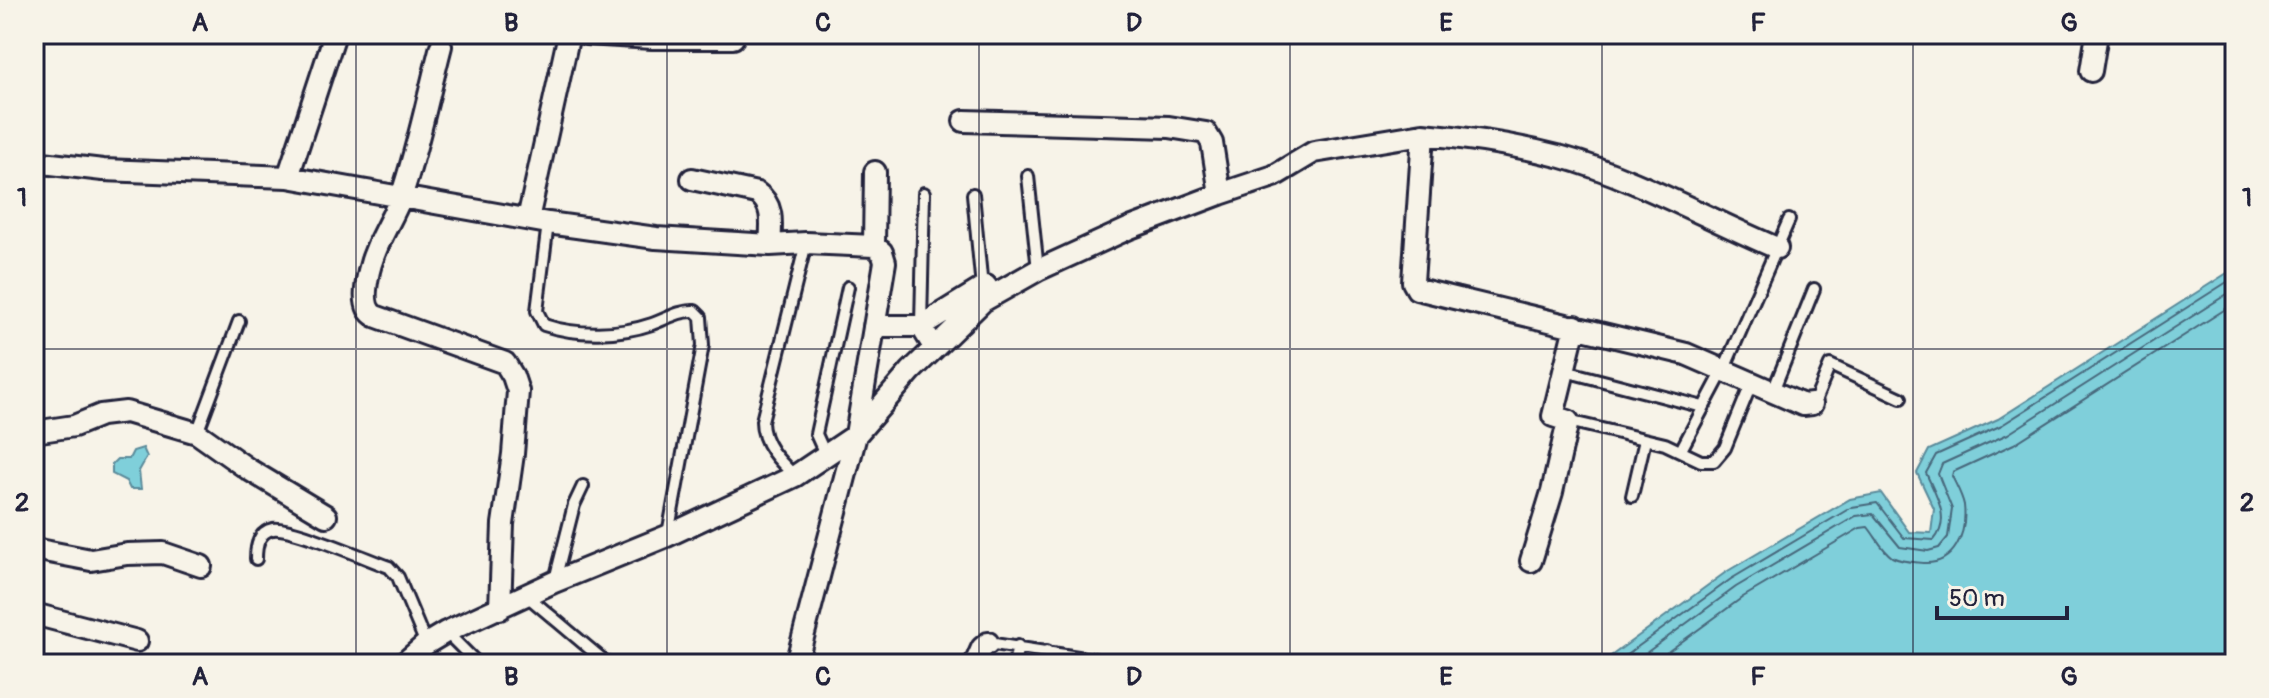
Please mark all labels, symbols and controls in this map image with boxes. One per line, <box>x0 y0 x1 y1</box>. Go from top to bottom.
text: A <box>192 7 209 39</box>
text: B <box>504 7 518 39</box>
text: C <box>815 7 831 39</box>
text: D <box>1126 7 1142 39</box>
text: E <box>1439 7 1453 39</box>
text: F <box>1750 7 1766 39</box>
text: G <box>2060 7 2078 39</box>
text: 1 <box>17 182 27 214</box>
text: 1 <box>2242 182 2252 214</box>
text: 2 <box>15 487 29 519</box>
text: 2 <box>2240 487 2254 519</box>
scale bar <box>1937 570 2067 620</box>
text: 50 m <box>1949 584 2005 613</box>
text: A <box>192 661 209 693</box>
text: B <box>504 661 518 693</box>
text: C <box>815 661 831 693</box>
text: D <box>1126 661 1142 693</box>
text: E <box>1439 661 1453 693</box>
text: F <box>1750 661 1766 693</box>
text: G <box>2060 661 2078 693</box>

